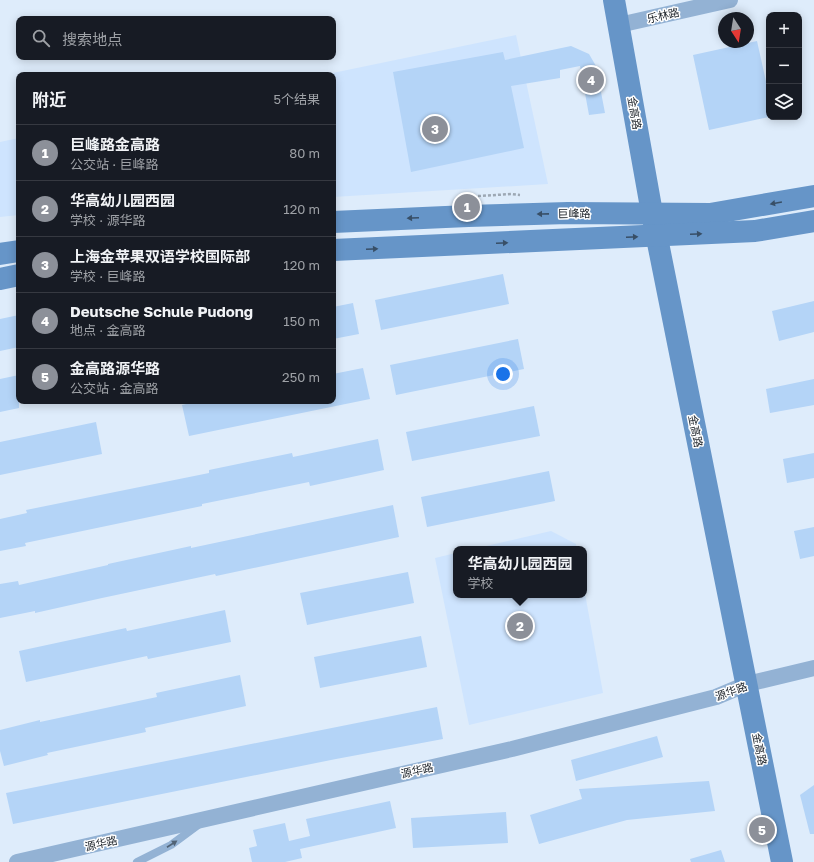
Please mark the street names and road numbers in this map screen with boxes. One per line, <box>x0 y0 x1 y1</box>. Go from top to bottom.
street label: 乐林路 <box>645 5 681 25</box>
street label: 金高路 <box>626 96 644 130</box>
street label: 巨峰路 <box>557 206 591 220</box>
street label: 金高路 <box>686 414 706 448</box>
street label: 源华路 <box>713 679 749 703</box>
street label: 金高路 <box>750 732 770 766</box>
street label: 源华路 <box>399 760 435 780</box>
street label: 源华路 <box>83 833 119 853</box>

